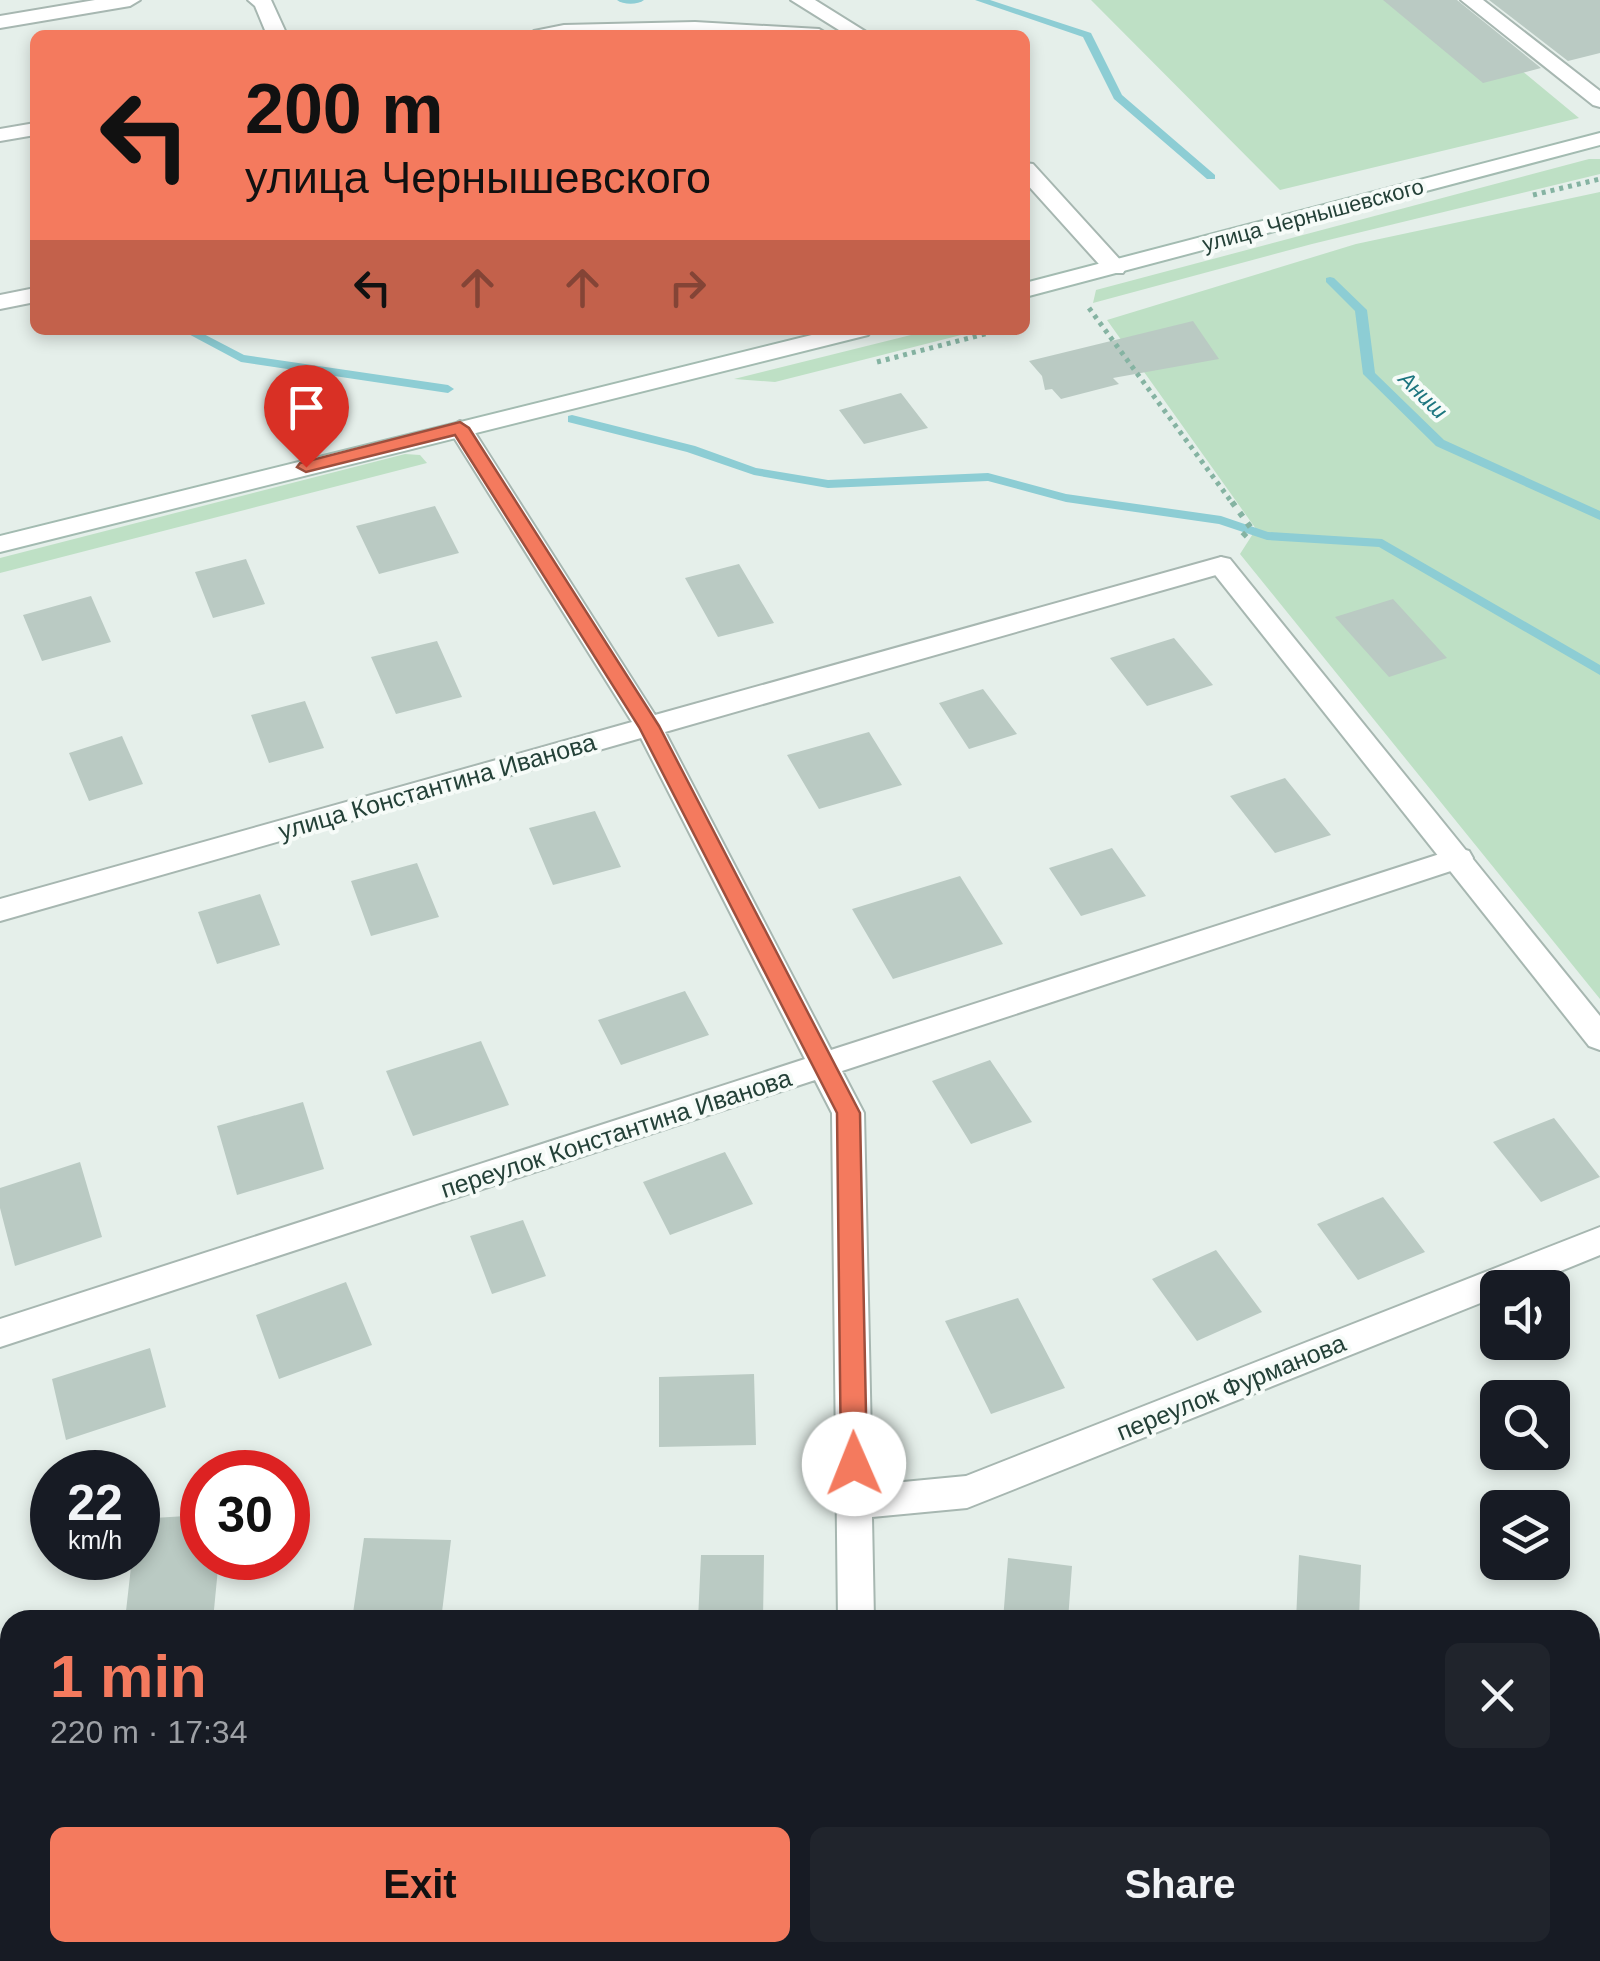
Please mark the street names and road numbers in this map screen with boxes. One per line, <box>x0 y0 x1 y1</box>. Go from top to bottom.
street label: улица Чернышевского <box>1200 173 1426 257</box>
street label: улица Константина Иванова <box>275 727 599 845</box>
street label: переулок Константина Иванова <box>437 1063 795 1203</box>
street label: переулок Фурманова <box>1112 1328 1350 1446</box>

